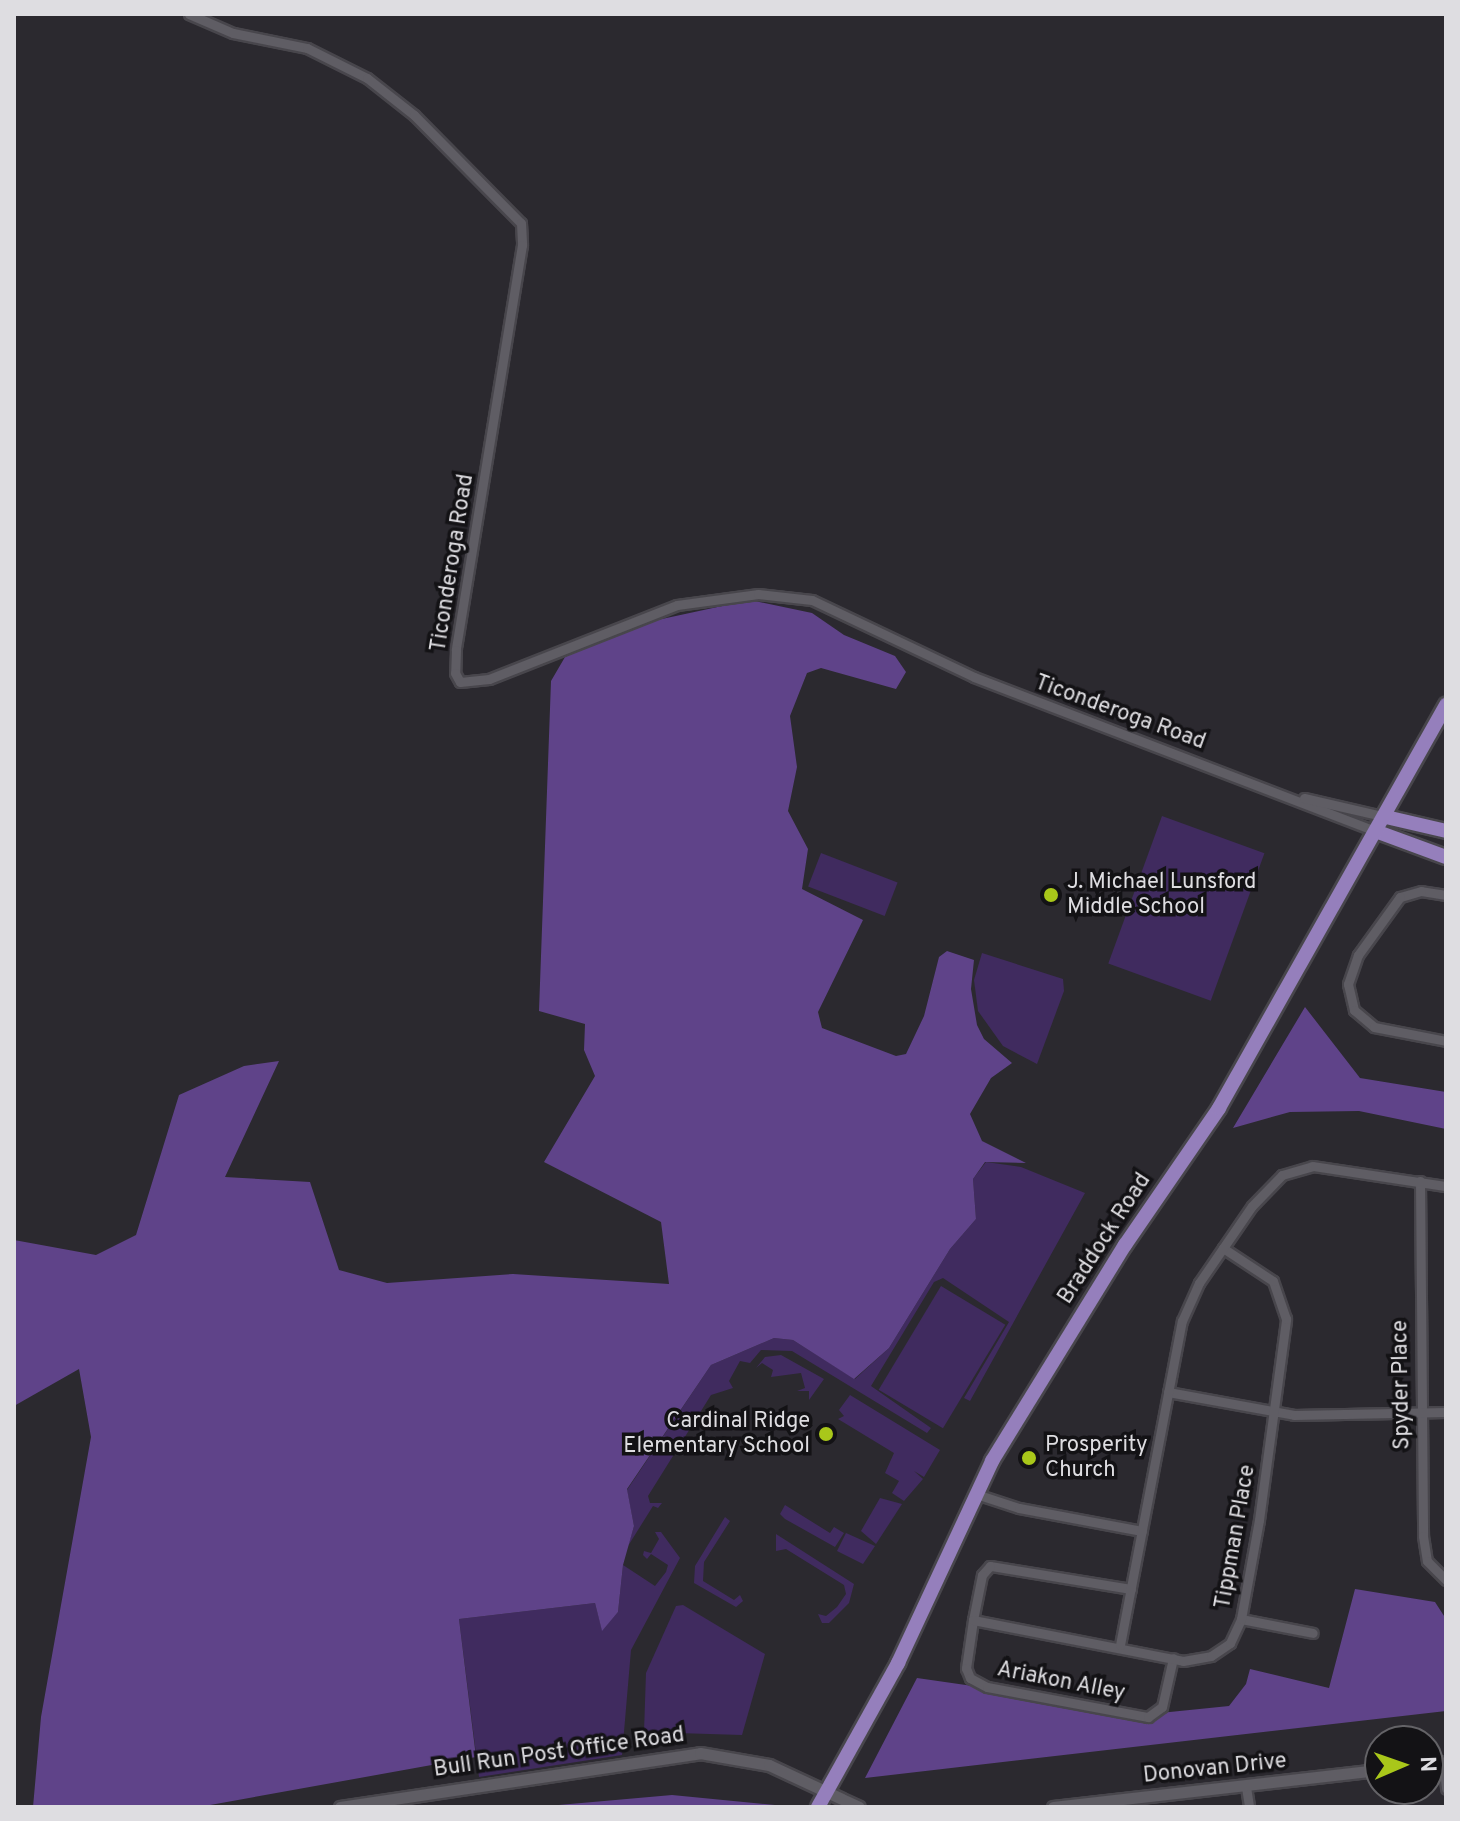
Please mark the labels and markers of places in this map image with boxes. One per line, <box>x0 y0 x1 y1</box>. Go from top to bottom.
place label: J. Michael Lunsford Middle School <box>1067 869 1256 920</box>
marker: J. Michael Lunsford Middle School <box>1042 886 1060 904</box>
place label: Cardinal Ridge Elementary School <box>623 1408 810 1460</box>
marker: Cardinal Ridge Elementary School <box>817 1425 835 1443</box>
place label: Prosperity Church <box>1045 1432 1148 1484</box>
marker: Prosperity Church <box>1020 1449 1038 1467</box>

